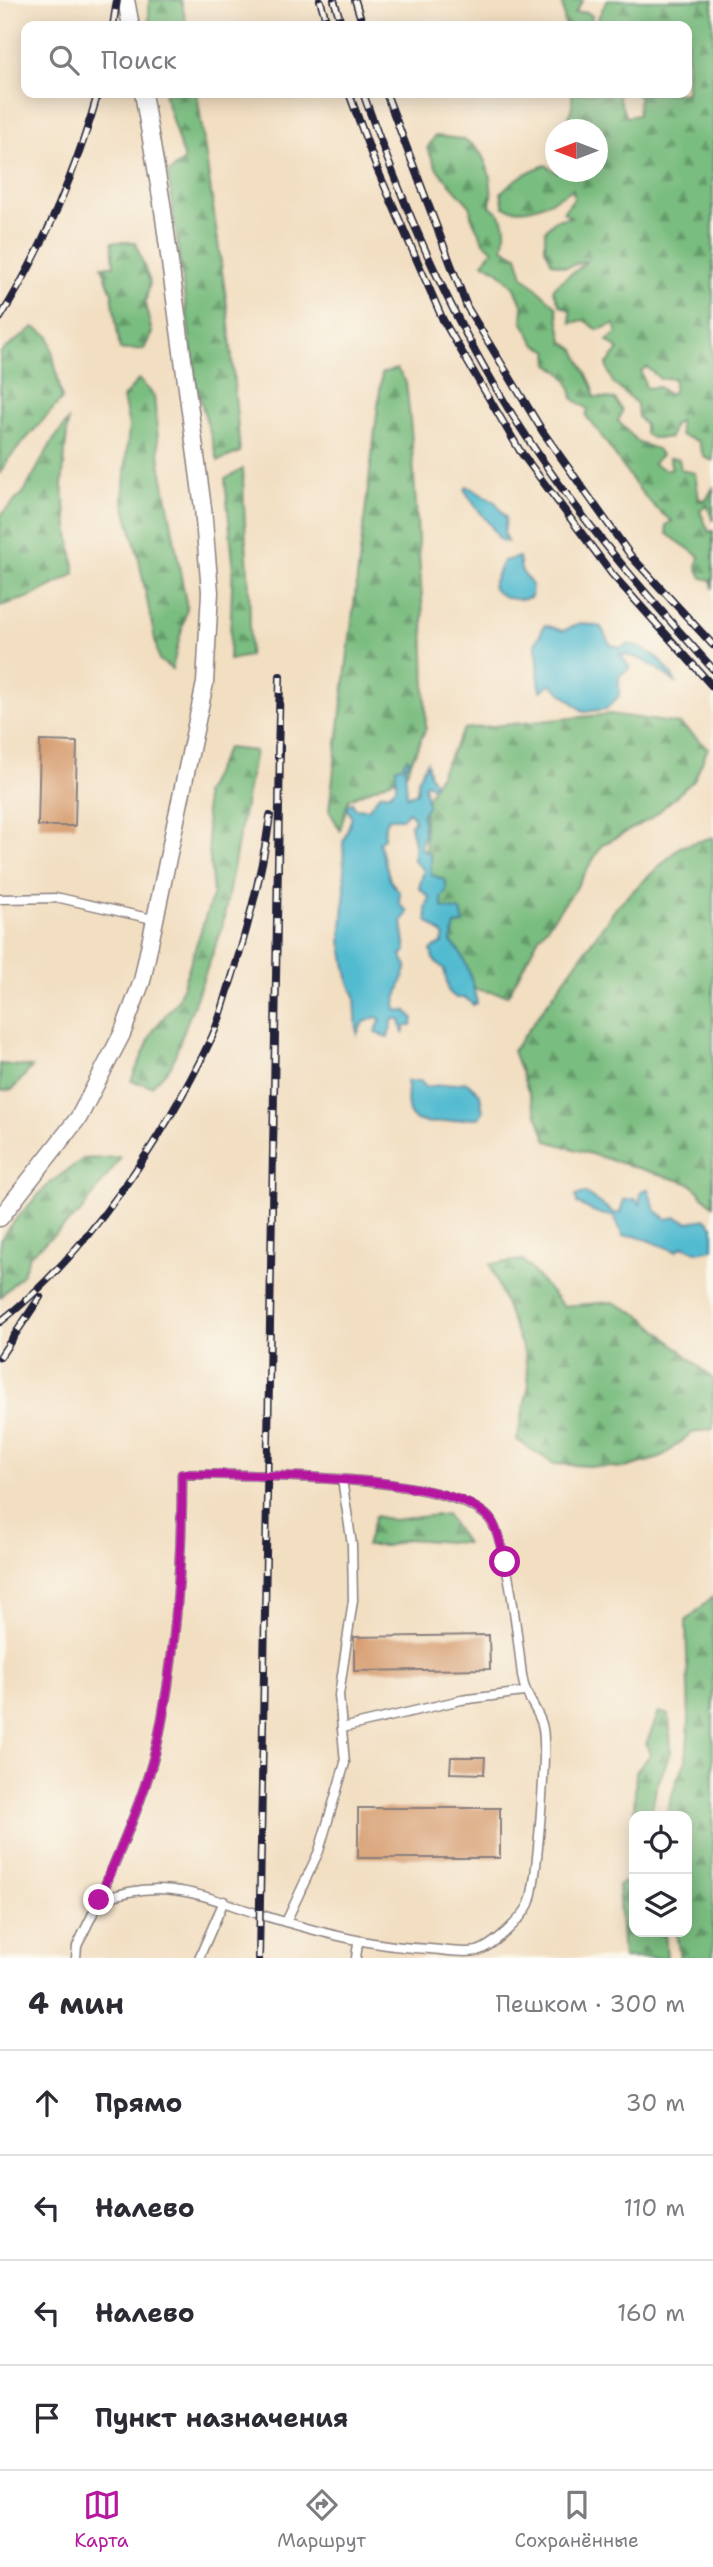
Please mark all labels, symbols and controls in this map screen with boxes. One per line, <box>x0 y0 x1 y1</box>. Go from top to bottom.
search box <box>21 21 692 98</box>
icon: search <box>45 41 83 79</box>
text: Поиск <box>101 42 177 77</box>
north arrow <box>545 119 608 182</box>
route start <box>489 1546 520 1577</box>
map controls <box>629 1811 692 1937</box>
button: locate <box>629 1811 692 1874</box>
button: layers <box>629 1874 692 1937</box>
route end <box>83 1884 114 1915</box>
text: 4 мин <box>28 1983 124 2024</box>
text: Пешком · 300 m <box>496 1989 685 2019</box>
icon: ahead <box>28 2084 66 2122</box>
text: Прямо <box>95 2085 183 2120</box>
text: 30 m <box>626 2088 685 2118</box>
icon: left <box>28 2189 66 2227</box>
text: Налево <box>95 2190 195 2225</box>
text: 110 m <box>623 2193 685 2223</box>
icon: left <box>28 2294 66 2332</box>
text: Налево <box>95 2295 195 2330</box>
text: 160 m <box>617 2298 685 2328</box>
icon: arrive <box>28 2399 66 2437</box>
text: Пункт назначения <box>95 2400 348 2435</box>
tab: Карта <box>74 2486 129 2553</box>
tab: Маршрут <box>277 2486 366 2553</box>
tab: Сохранённые <box>515 2486 639 2553</box>

